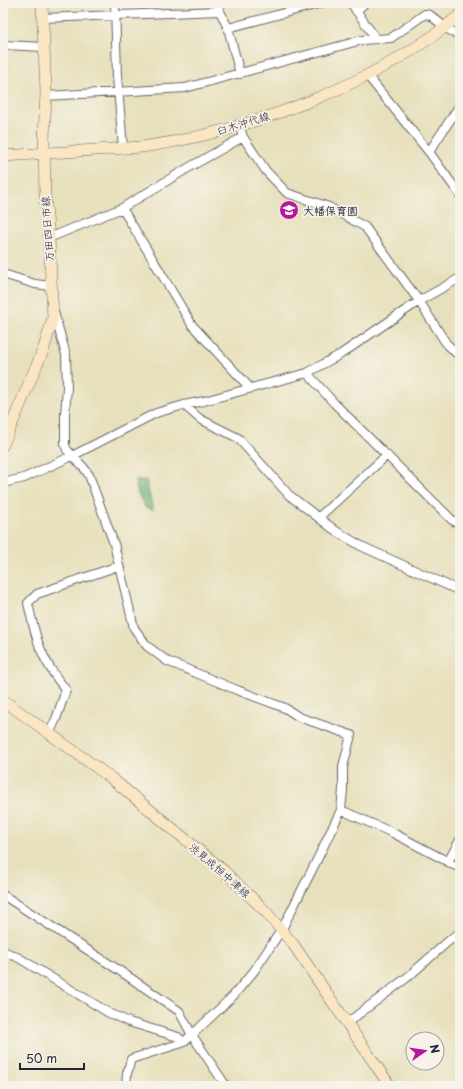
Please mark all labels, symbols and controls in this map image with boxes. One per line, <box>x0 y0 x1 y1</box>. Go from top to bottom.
street label: 臼木沖代線 <box>214 107 272 139</box>
street label: 万田四日市線 <box>36 195 58 263</box>
school or university icon: 大幡保育園 <box>278 199 300 221</box>
place label: 大幡保育園 <box>303 202 358 219</box>
street label: 渋見成恒中津線 <box>185 838 255 902</box>
north arrow <box>405 1031 445 1071</box>
text: N <box>426 1042 445 1055</box>
scale bar <box>20 1045 84 1071</box>
text: 50 m <box>26 1049 57 1067</box>

